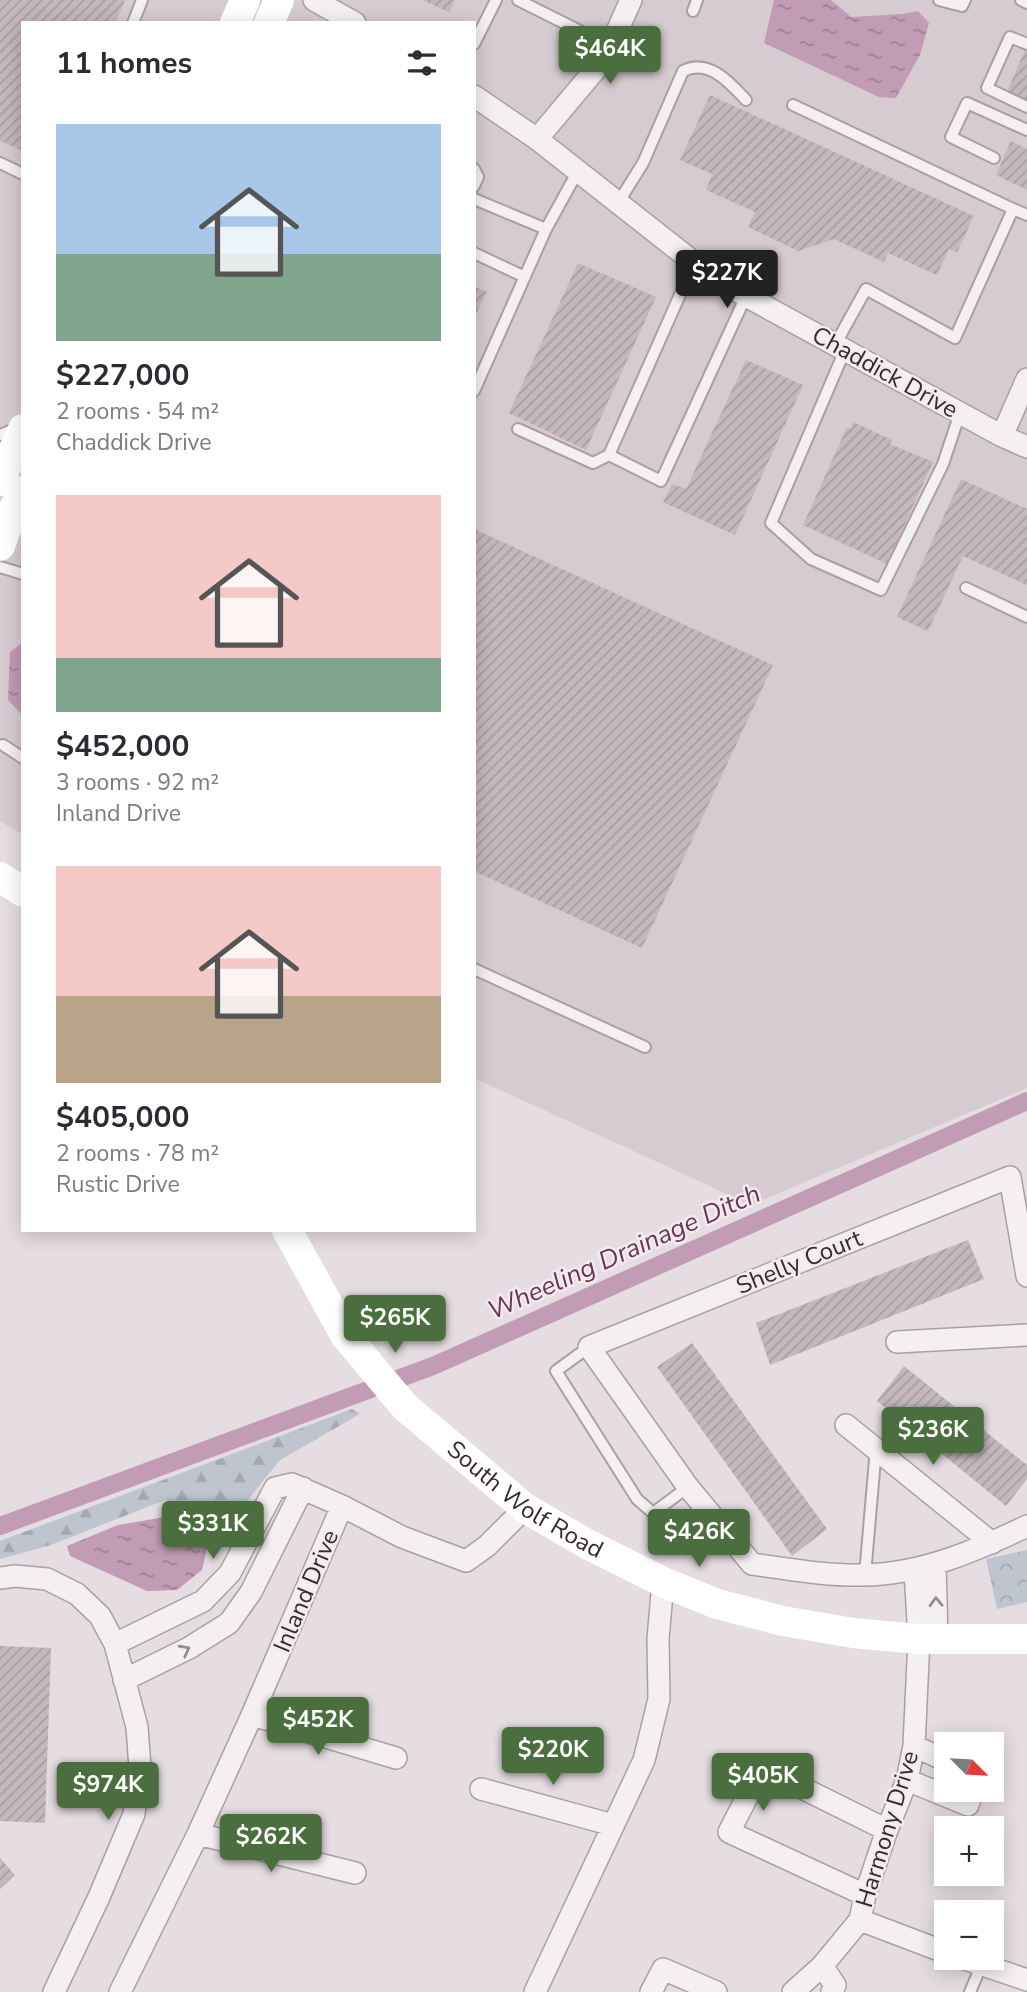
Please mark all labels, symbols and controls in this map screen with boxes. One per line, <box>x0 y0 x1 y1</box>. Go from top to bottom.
pin: $464K <box>561 27 659 86</box>
text: $464K <box>575 33 645 64</box>
text: 11 homes <box>56 43 192 84</box>
icon: filters <box>403 44 441 82</box>
icon: home <box>186 169 312 295</box>
pin: $227K <box>678 250 776 310</box>
text: $227K <box>692 257 762 288</box>
street label: Chaddick Drive <box>806 319 964 425</box>
text: $227,000 <box>56 355 189 396</box>
text: 2 rooms · 54 m² <box>56 396 219 427</box>
text: Chaddick Drive <box>56 427 212 458</box>
icon: home <box>186 540 312 666</box>
text: $452,000 <box>56 726 189 767</box>
text: 3 rooms · 92 m² <box>56 767 219 798</box>
text: Inland Drive <box>56 798 181 829</box>
icon: home <box>186 911 312 1037</box>
text: $405,000 <box>56 1097 189 1138</box>
text: 2 rooms · 78 m² <box>56 1138 219 1169</box>
text: Rustic Drive <box>56 1169 180 1200</box>
water label: Wheeling Drainage Ditch <box>482 1176 766 1328</box>
street label: Shelly Court <box>731 1222 867 1302</box>
pin: $265K <box>346 1296 444 1355</box>
text: $265K <box>360 1302 430 1333</box>
pin: $236K <box>884 1408 982 1467</box>
text: $236K <box>898 1414 968 1445</box>
street label: South Wolf Road <box>440 1433 609 1566</box>
pin: $331K <box>164 1502 262 1561</box>
text: $331K <box>178 1508 248 1539</box>
pin: $426K <box>650 1510 748 1569</box>
text: $426K <box>664 1516 734 1547</box>
street label: Inland Drive <box>266 1525 346 1657</box>
one-way arrow <box>929 1596 944 1607</box>
one-way arrow <box>178 1644 190 1658</box>
pin: $452K <box>269 1698 367 1757</box>
text: $452K <box>283 1704 353 1735</box>
pin: $220K <box>504 1728 602 1787</box>
north arrow <box>934 1732 1004 1802</box>
map controls <box>934 1732 1004 1970</box>
text: $220K <box>518 1734 588 1765</box>
street label: Harmony Drive <box>848 1747 926 1911</box>
pin: $405K <box>714 1754 812 1813</box>
text: $405K <box>728 1760 798 1791</box>
pin: $974K <box>59 1762 157 1822</box>
text: $974K <box>73 1769 143 1800</box>
pin: $262K <box>222 1814 320 1874</box>
button: + <box>934 1816 1004 1886</box>
text: $262K <box>236 1821 306 1852</box>
button: − <box>934 1900 1004 1970</box>

